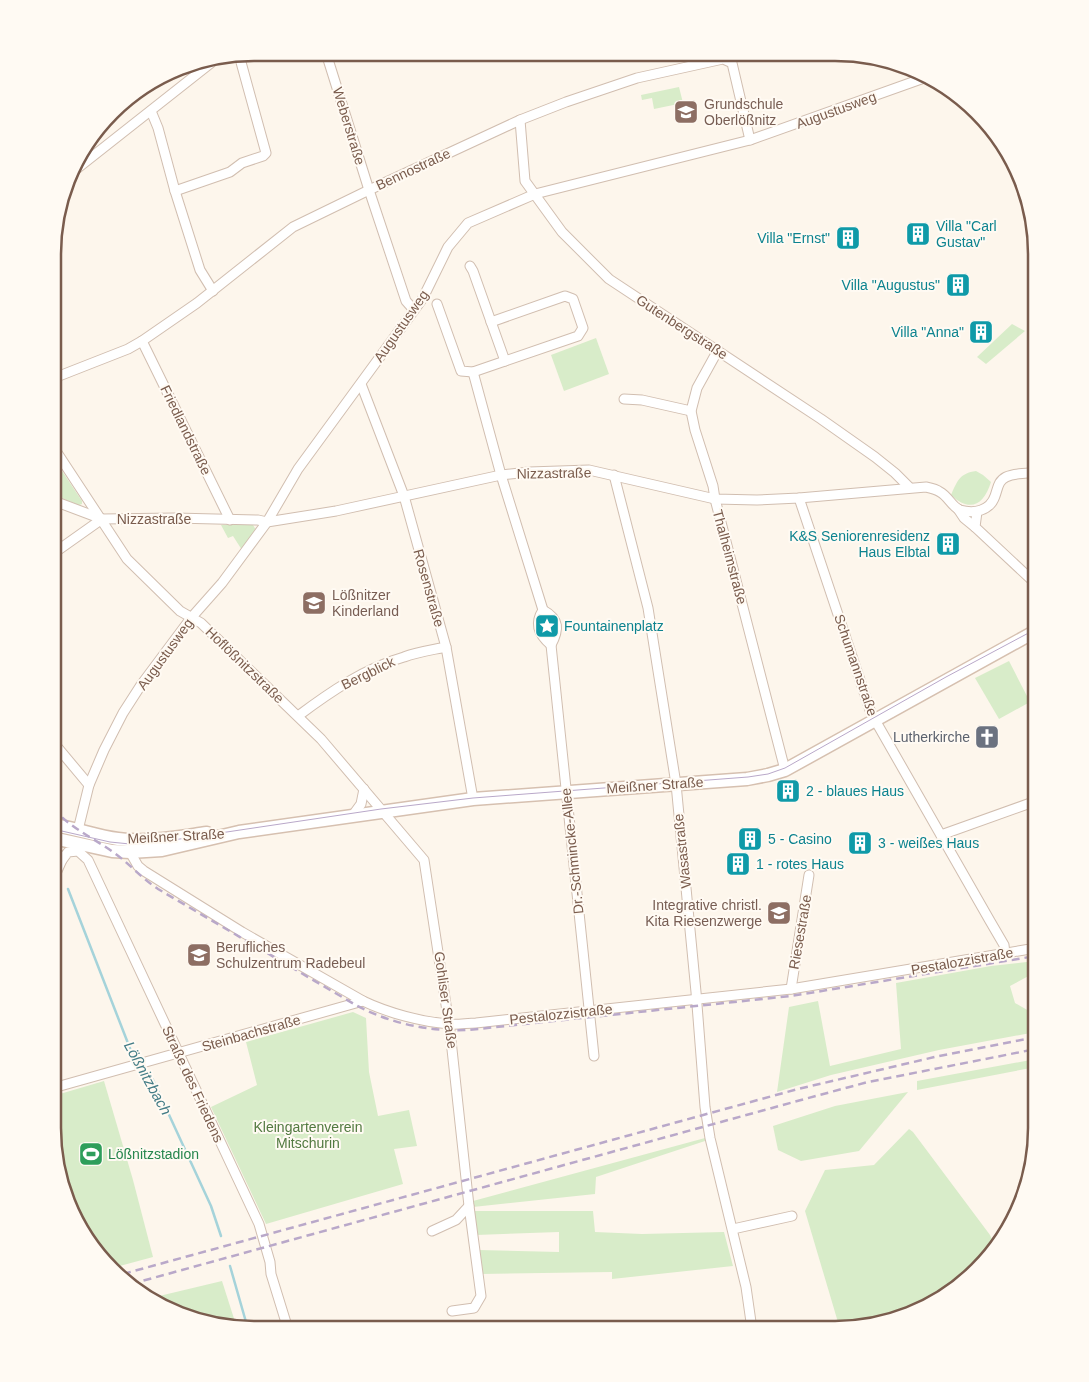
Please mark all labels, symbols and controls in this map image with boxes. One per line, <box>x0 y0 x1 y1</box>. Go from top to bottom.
street label: Weberstraße <box>330 85 369 167</box>
street label: Augustusweg <box>794 88 878 132</box>
place label: Grundschule Oberlößnitz <box>704 96 784 128</box>
school or university icon: Grundschule Oberlößnitz <box>673 99 699 125</box>
street label: Bennostraße <box>373 145 453 193</box>
place label: Villa "Carl Gustav" <box>936 218 997 250</box>
building icon: Villa "Carl Gustav" <box>905 221 931 247</box>
building icon: Villa "Ernst" <box>835 225 861 251</box>
place label: Villa "Ernst" <box>757 230 830 246</box>
building icon: Villa "Augustus" <box>945 272 971 298</box>
place label: Villa "Augustus" <box>842 277 940 293</box>
street label: Augustusweg <box>370 287 432 365</box>
street label: Gutenbergstraße <box>633 291 731 363</box>
building icon: Villa "Anna" <box>968 319 994 345</box>
place label: Villa "Anna" <box>891 324 964 340</box>
street label: Friedlandstraße <box>157 382 215 478</box>
street label: Nizzastraße <box>517 464 592 482</box>
street label: Thalheimstraße <box>710 508 750 606</box>
street label: Nizzastraße <box>117 511 192 527</box>
place label: K&S Seniorenresidenz Haus Elbtal <box>789 528 930 560</box>
building icon: K&S Seniorenresidenz Haus Elbtal <box>935 531 961 557</box>
street label: Rosenstraße <box>410 547 448 629</box>
place label: Lößnitzer Kinderland <box>332 587 399 619</box>
school or university icon: Lößnitzer Kinderland <box>301 590 327 616</box>
street label: Schumannstraße <box>831 612 881 718</box>
place icon: Fountainenplatz <box>534 613 560 639</box>
street label: Augustusweg <box>134 615 196 693</box>
place label: Fountainenplatz <box>564 618 664 634</box>
street label: Hoflößnitzstraße <box>203 624 288 707</box>
street label: Bergblick <box>339 653 398 693</box>
church icon: Lutherkirche <box>974 724 1000 750</box>
place label: Lutherkirche <box>893 729 970 745</box>
street label: Meißner Straße <box>606 774 704 796</box>
building icon: 2 - blaues Haus <box>775 778 801 804</box>
place label: 2 - blaues Haus <box>806 783 904 799</box>
street label: Dr.-Schmincke-Allee <box>557 787 587 915</box>
street label: Wasastraße <box>670 813 694 889</box>
street label: Meißner Straße <box>127 825 225 847</box>
building icon: 5 - Casino <box>737 826 763 852</box>
building icon: 3 - weißes Haus <box>847 830 873 856</box>
place label: 5 - Casino <box>768 831 832 847</box>
place label: 3 - weißes Haus <box>878 835 979 851</box>
building icon: 1 - rotes Haus <box>725 851 751 877</box>
place label: 1 - rotes Haus <box>756 856 844 872</box>
street label: Riesestraße <box>786 893 814 971</box>
place label: Integrative christl. Kita Riesenzwerge <box>645 897 762 929</box>
school or university icon: Integrative christl. Kita Riesenzwerge <box>766 900 792 926</box>
place label: Berufliches Schulzentrum Radebeul <box>216 939 365 971</box>
school or university icon: Berufliches Schulzentrum Radebeul <box>186 942 212 968</box>
street label: Pestalozzistraße <box>910 944 1015 978</box>
street label: Gohliser Straße <box>431 950 461 1050</box>
street label: Pestalozzistraße <box>509 1001 614 1027</box>
street label: Steinbachstraße <box>200 1011 302 1055</box>
street label: Straße des Friedens <box>159 1023 227 1145</box>
water label: Lößnitzbach <box>121 1038 175 1118</box>
park label: Kleingartenverein Mitschurin <box>254 1119 362 1151</box>
sports icon: Lößnitzstadion <box>78 1141 104 1167</box>
place label: Lößnitzstadion <box>108 1146 199 1162</box>

